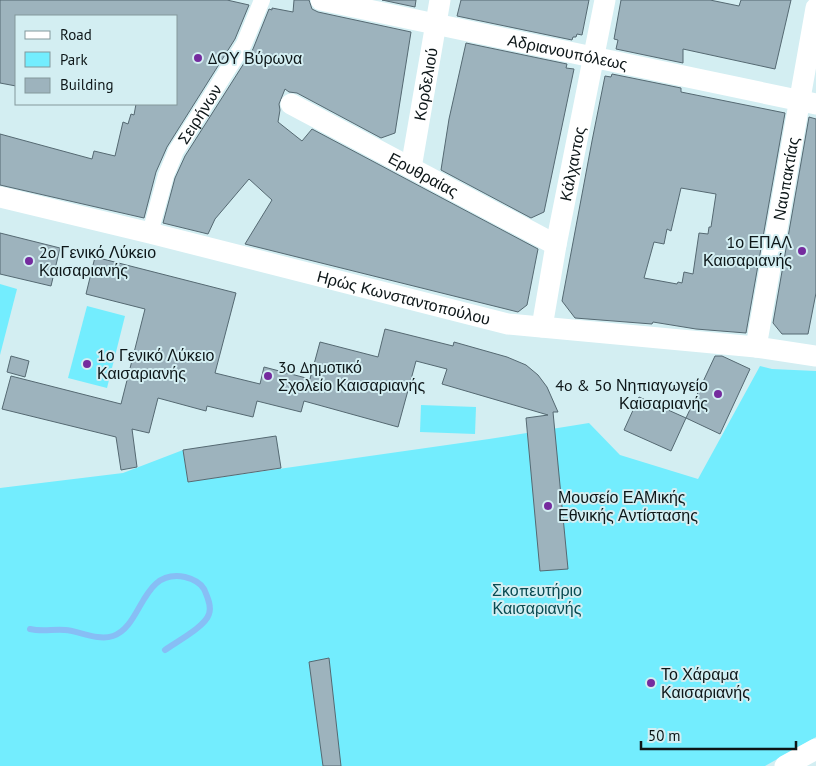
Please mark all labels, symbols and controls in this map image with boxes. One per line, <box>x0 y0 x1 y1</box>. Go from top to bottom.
legend <box>15 15 178 105</box>
text: Road <box>60 25 92 44</box>
street label: Αδριανουπόλεως <box>506 30 630 74</box>
street label: Κορδελιού <box>409 46 442 122</box>
place label: ΔΟΥ Βύρωνα <box>208 48 302 68</box>
text: Park <box>60 50 88 69</box>
marker: ΔΟΥ Βύρωνα <box>192 52 204 64</box>
text: Building <box>60 75 114 94</box>
street label: Σειρήνων <box>173 80 226 148</box>
street label: Κάλχαντος <box>555 124 590 203</box>
street label: Ναυπακτίας <box>769 135 803 222</box>
street label: Ερυθραίας <box>385 148 462 201</box>
place label: 1ο ΕΠΑΛ Καισαριανής <box>703 232 792 270</box>
place label: 2o Γενικό Λύκειο Καισαριανής <box>39 242 156 280</box>
marker: 1ο ΕΠΑΛ Καισαριανής <box>796 245 808 257</box>
marker: 2o Γενικό Λύκειο Καισαριανής <box>23 255 35 267</box>
street label: Ηρώς Κωνσταντοπούλου <box>315 266 492 329</box>
place label: 1ο Γενικό Λύκειο Καισαριανής <box>97 345 214 383</box>
place label: 3ο Δημοτικό Σχολείο Καισαριανής <box>278 357 426 395</box>
marker: 1ο Γενικό Λύκειο Καισαριανής <box>81 358 93 370</box>
marker: 3ο Δημοτικό Σχολείο Καισαριανής <box>262 370 274 382</box>
place label: 4o & 5ο Νηπιαγωγείο Καισαριανής <box>555 375 708 413</box>
marker: 4o & 5ο Νηπιαγωγείο Καισαριανής <box>712 388 724 400</box>
place label: Μουσείο ΕΑΜικής Εθνικής Αντίστασης <box>558 487 698 525</box>
marker: Μουσείο ΕΑΜικής Εθνικής Αντίστασης <box>542 500 554 512</box>
park label: Σκοπευτήριο Καισαριανής <box>492 580 582 618</box>
place label: Το Χάραμα Καισαριανής <box>661 664 750 702</box>
marker: Το Χάραμα Καισαριανής <box>645 677 657 689</box>
scale bar <box>641 718 796 750</box>
text: 50 m <box>648 726 681 745</box>

